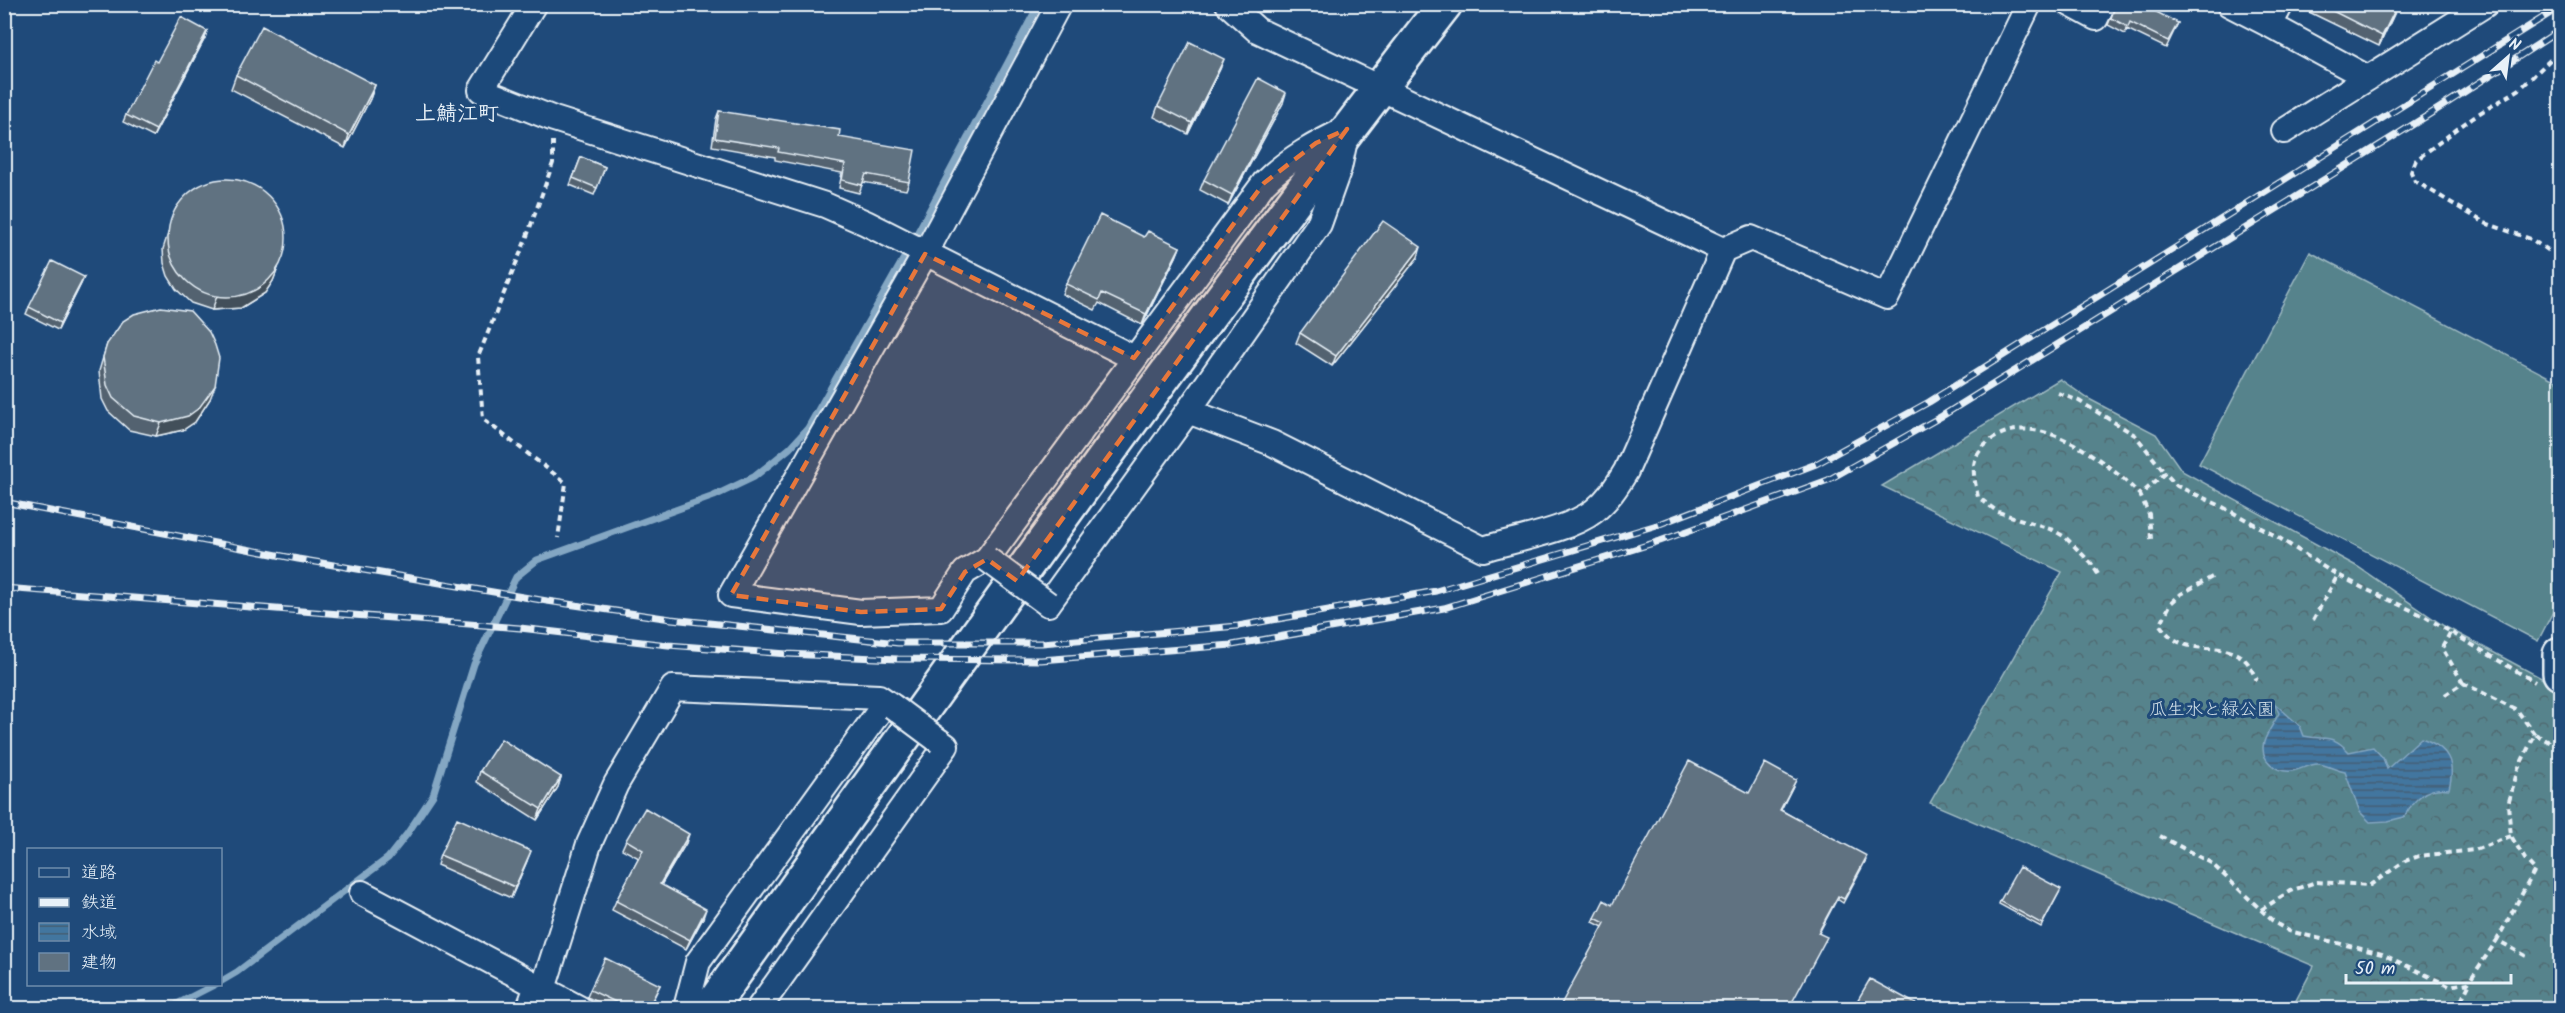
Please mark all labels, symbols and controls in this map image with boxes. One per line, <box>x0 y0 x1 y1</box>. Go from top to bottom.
north arrow <box>2478 27 2538 87</box>
text: N <box>2504 32 2525 58</box>
district label: 上鯖江町 <box>415 98 499 131</box>
park label: 瓜生水と緑公園 <box>2149 696 2275 725</box>
legend <box>27 848 222 986</box>
text: 道路 <box>81 859 117 888</box>
text: 鉄道 <box>81 889 117 918</box>
text: 水域 <box>81 919 117 948</box>
scale bar <box>2346 947 2511 985</box>
text: 建物 <box>81 949 117 978</box>
text: 50 m <box>2355 955 2395 984</box>

